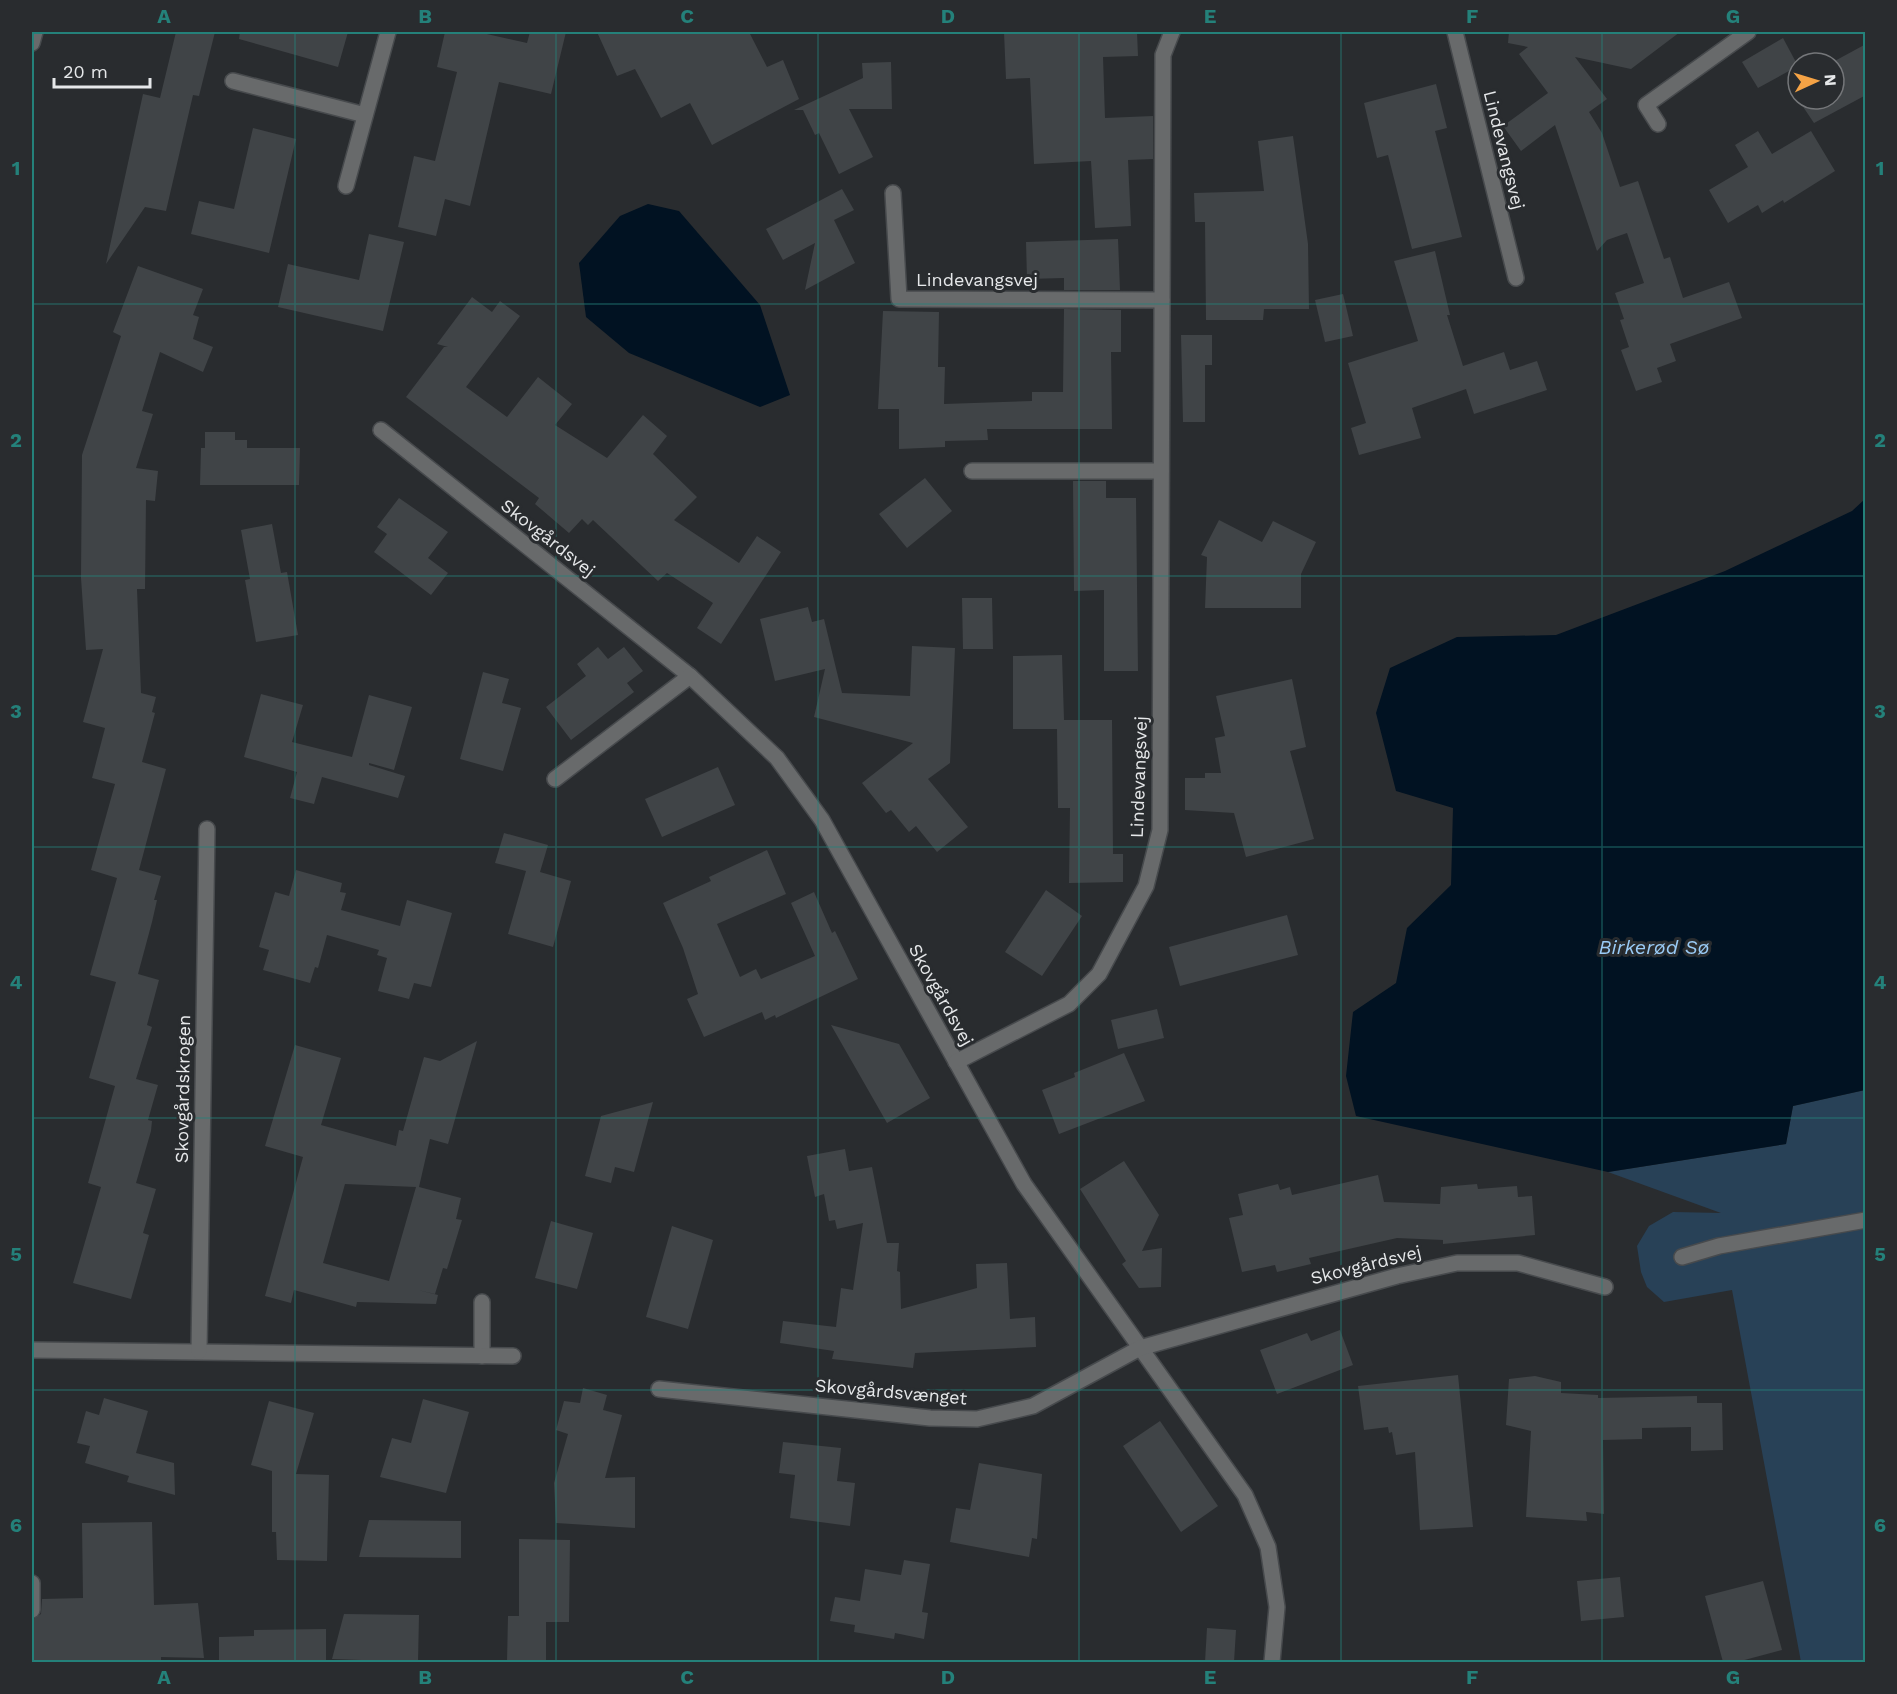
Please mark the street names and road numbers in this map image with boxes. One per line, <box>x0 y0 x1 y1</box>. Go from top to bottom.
street label: Lindevangsvej <box>1480 88 1529 212</box>
street label: Lindevangsvej <box>916 269 1038 290</box>
street label: Skovgårdsvej <box>497 494 599 581</box>
street label: Lindevangsvej <box>1126 716 1151 838</box>
street label: Skovgårdsvej <box>905 940 978 1049</box>
street label: Skovgårdskrogen <box>171 1015 194 1163</box>
street label: Skovgårdsvej <box>1308 1241 1423 1288</box>
street label: Skovgårdsvænget <box>814 1374 968 1409</box>

